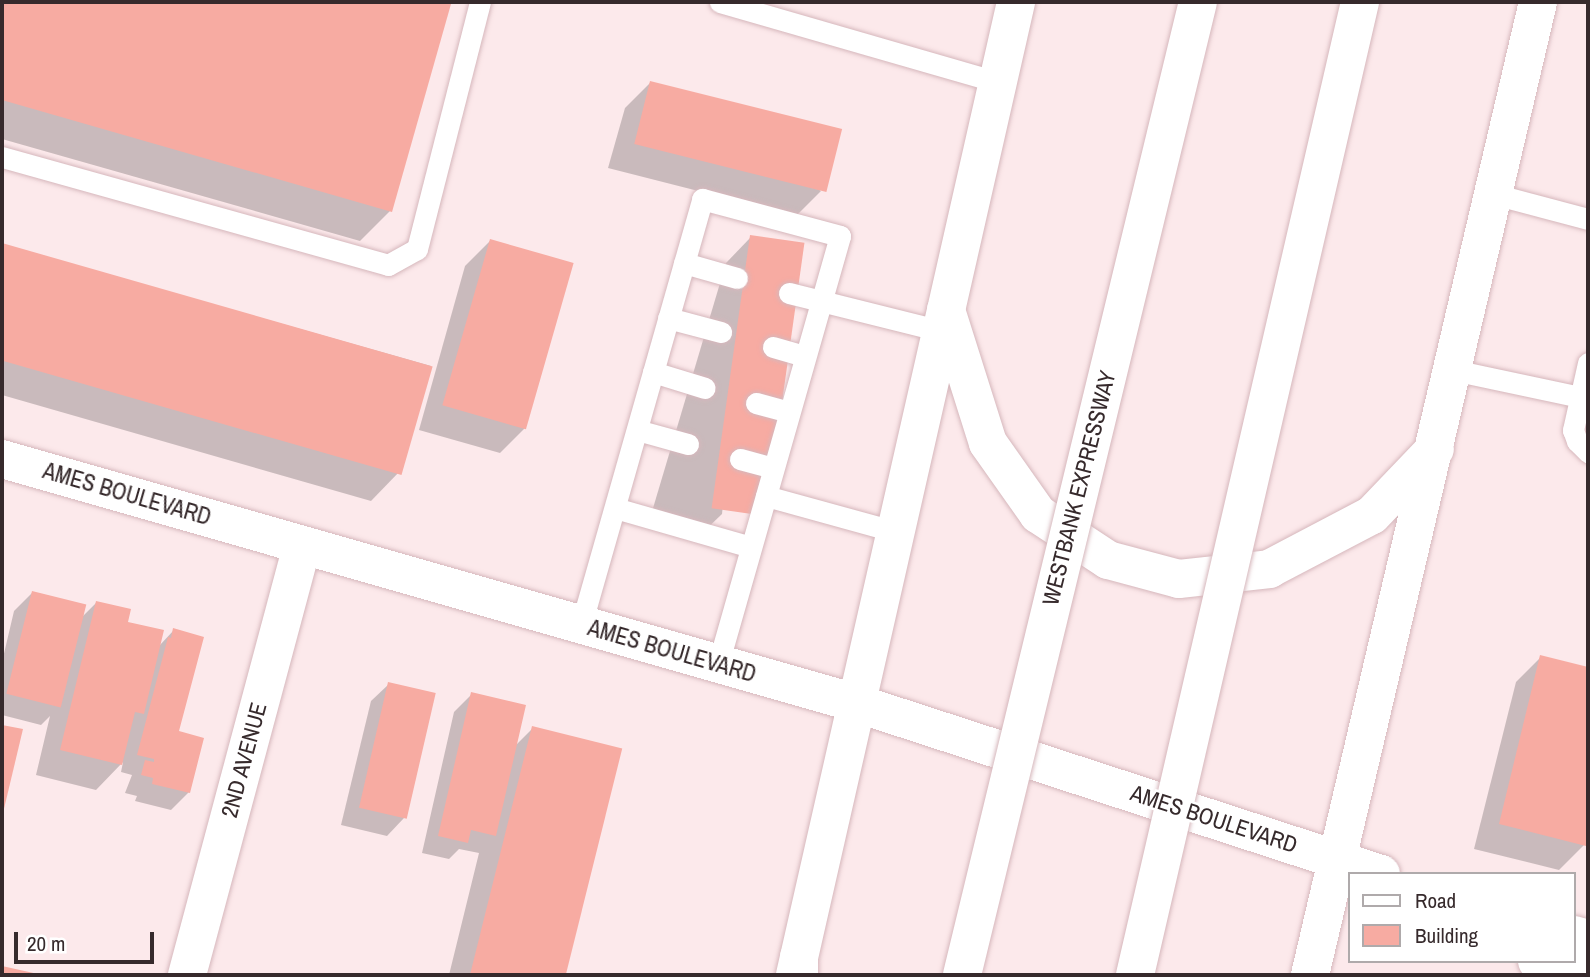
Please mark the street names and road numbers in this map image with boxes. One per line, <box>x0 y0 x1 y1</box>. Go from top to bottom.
street label: WESTBANK EXPRESSWAY <box>1036 368 1122 608</box>
street label: AMES BOULEVARD <box>40 457 214 531</box>
street label: AMES BOULEVARD <box>585 614 759 688</box>
street label: 2ND AVENUE <box>215 699 273 821</box>
street label: AMES BOULEVARD <box>1127 779 1301 859</box>

